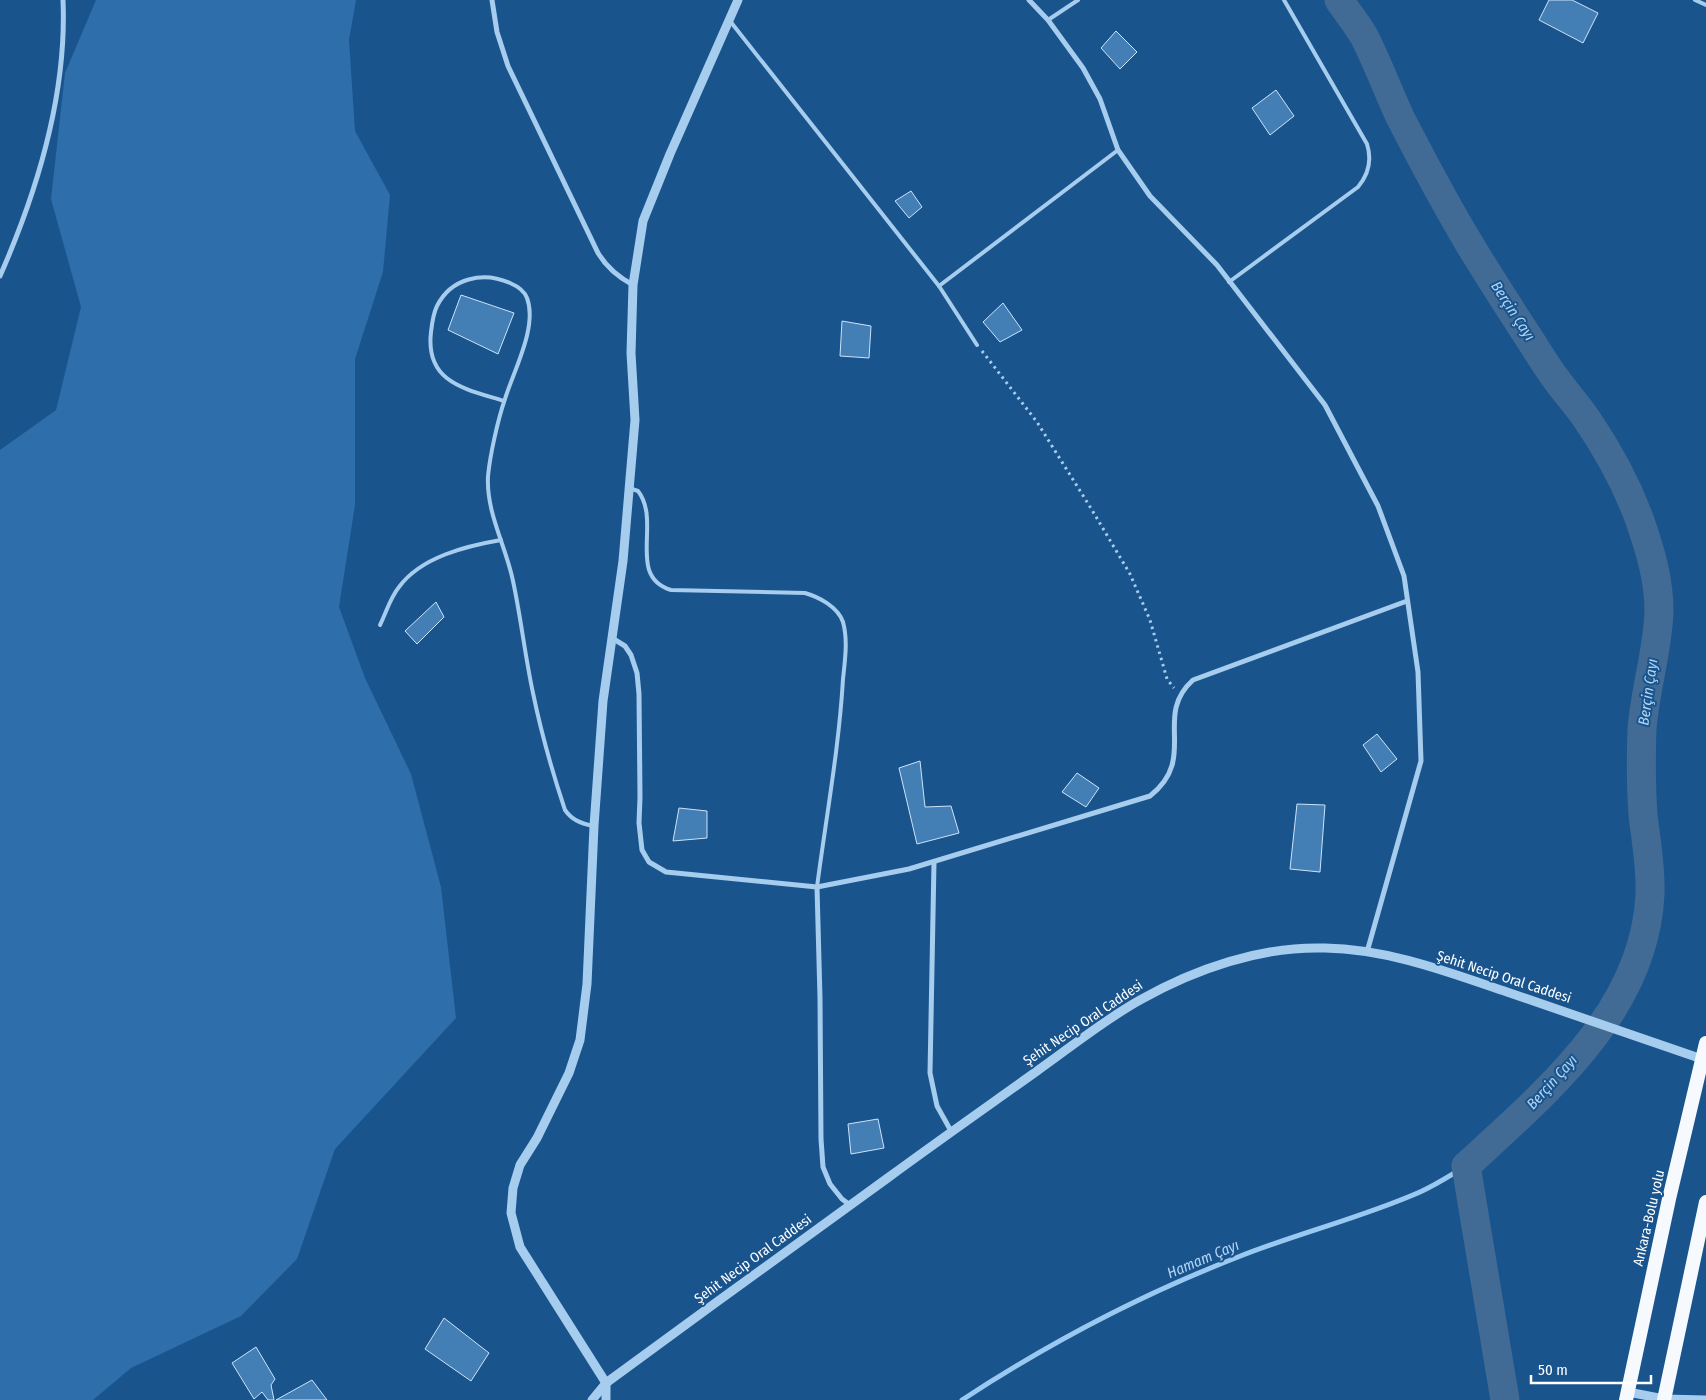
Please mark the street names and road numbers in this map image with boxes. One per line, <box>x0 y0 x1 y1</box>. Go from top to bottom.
street label: Şehit Necip Oral Caddesi <box>1435 947 1573 1007</box>
street label: Şehit Necip Oral Caddesi <box>1020 977 1146 1069</box>
street label: Ankara-Bolu yolu <box>1630 1168 1668 1268</box>
street label: Şehit Necip Oral Caddesi <box>691 1211 815 1307</box>

